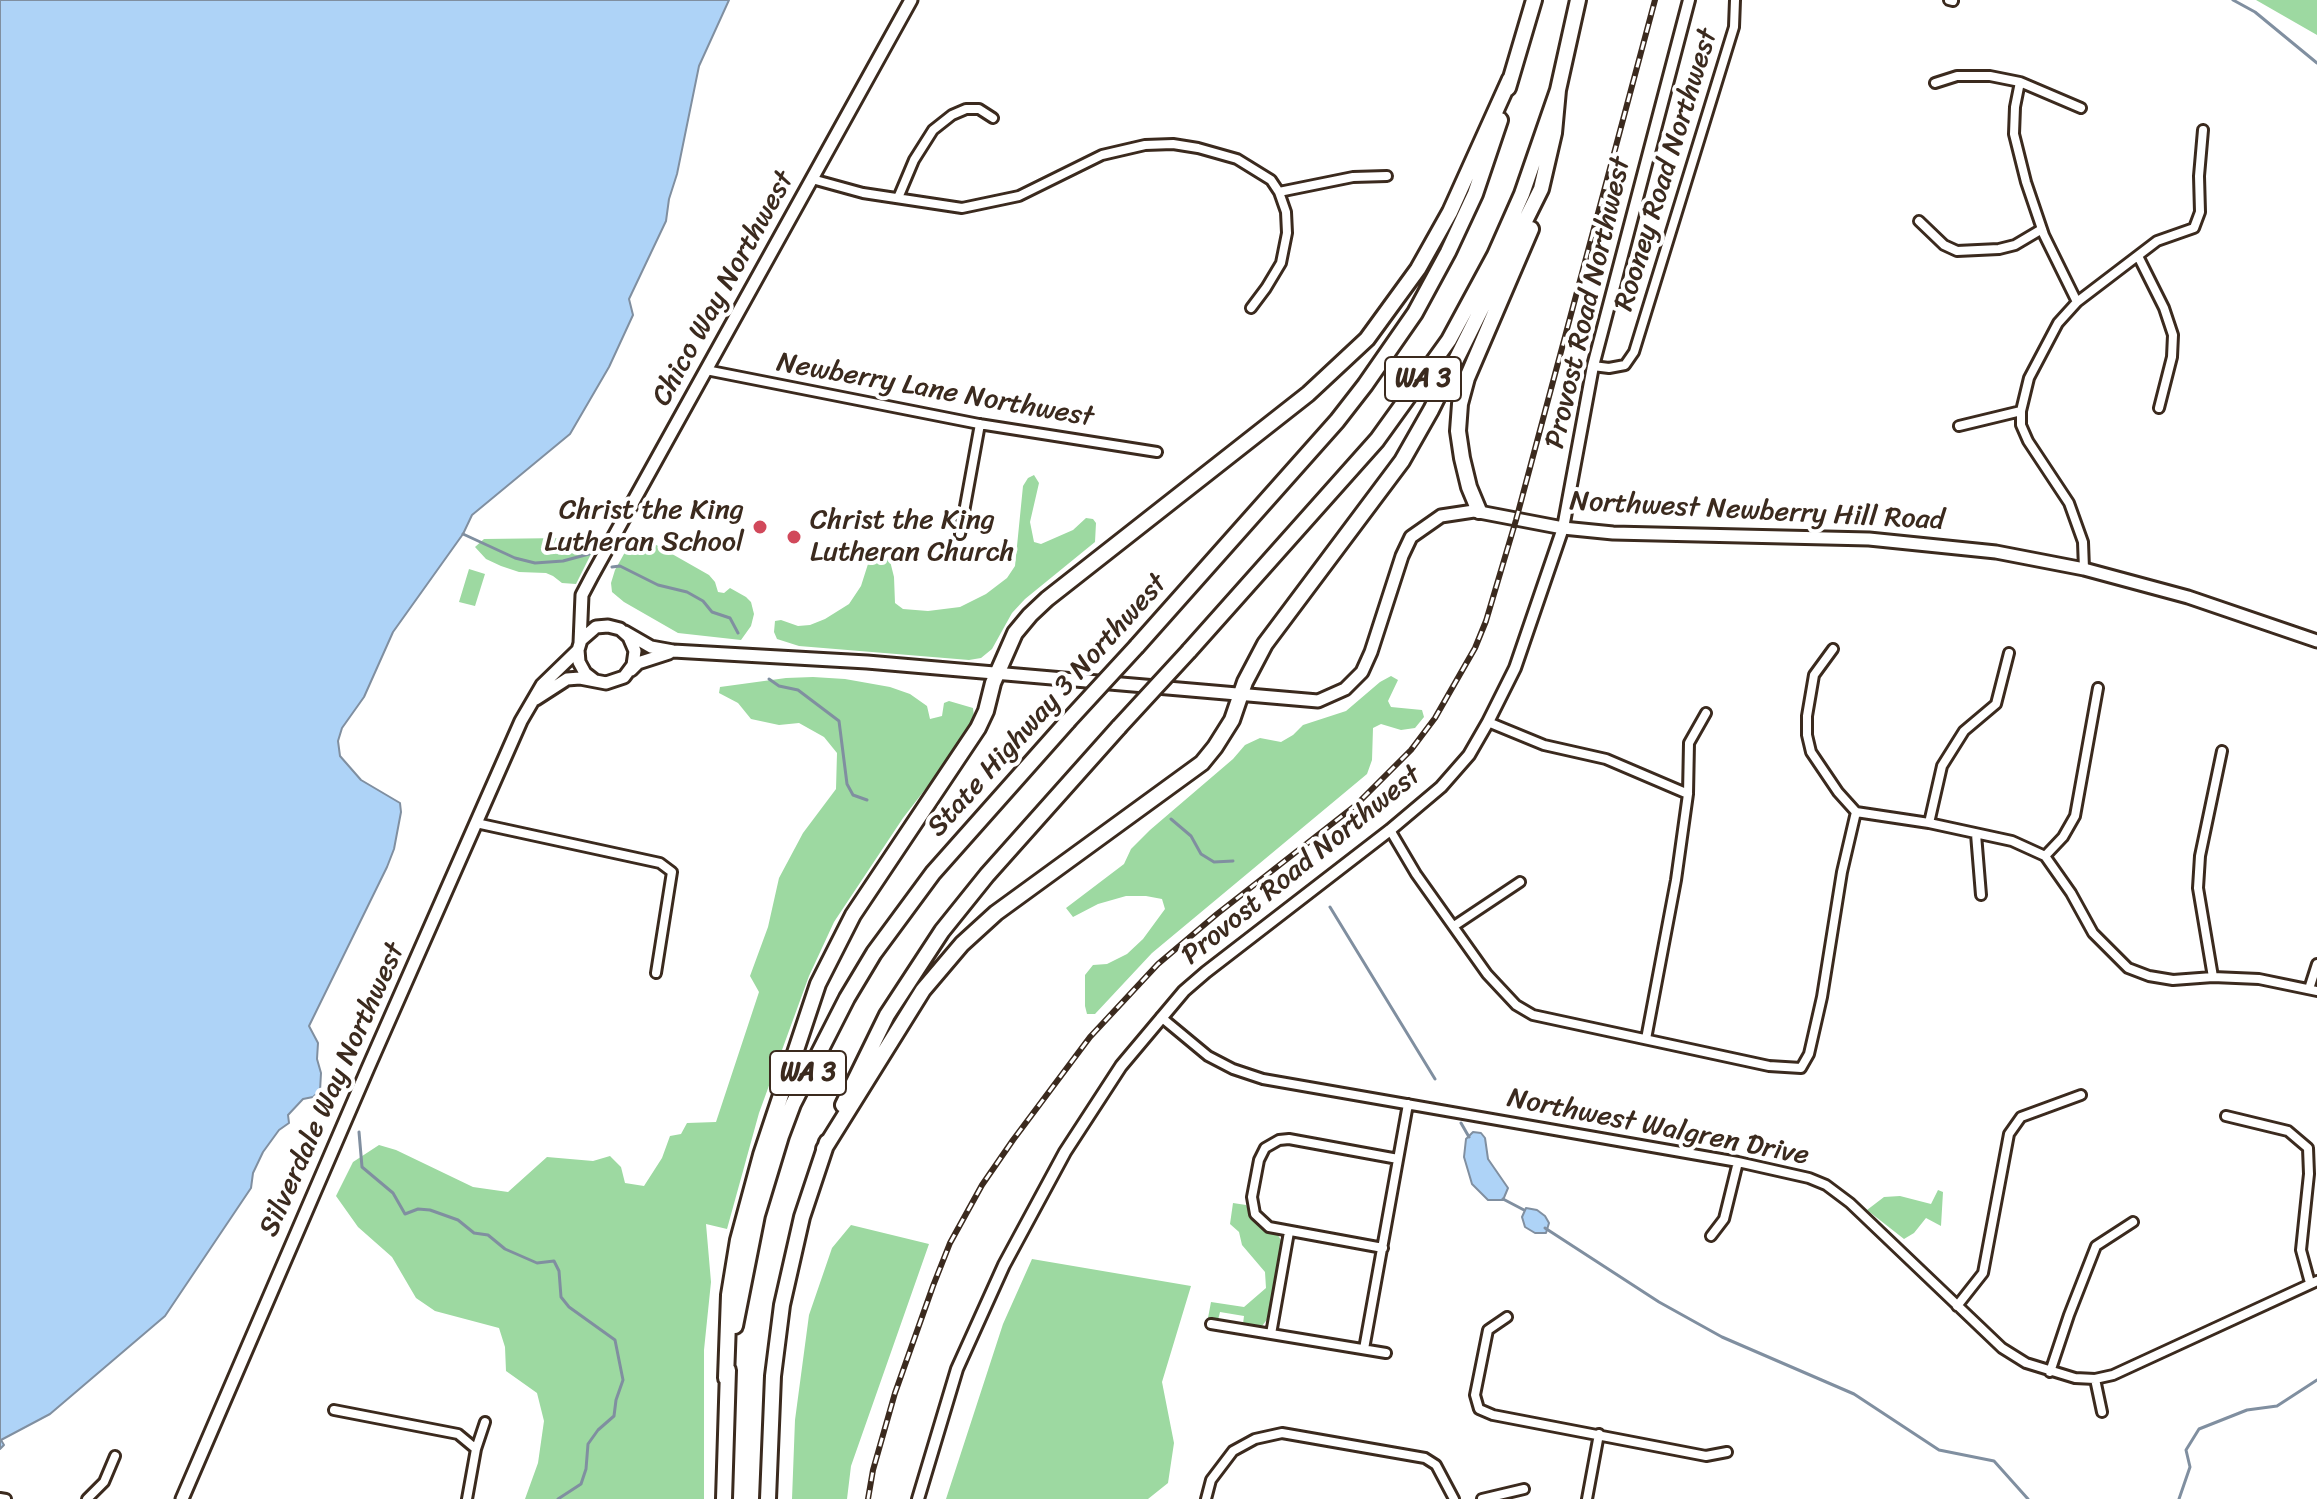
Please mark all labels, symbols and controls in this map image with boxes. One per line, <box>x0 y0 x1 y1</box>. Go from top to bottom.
street label: Rooney Road Northwest <box>1608 25 1726 315</box>
street label: Provost Road Northwest <box>1539 154 1639 452</box>
street label: Chico Way Northwest <box>646 166 802 412</box>
street label: Newberry Lane Northwest <box>774 347 1096 435</box>
road number: WA 3 <box>1385 357 1461 401</box>
street label: Northwest Newberry Hill Road <box>1569 485 1945 539</box>
place label: Christ the King Lutheran School <box>544 494 744 560</box>
place label: Christ the King Lutheran Church <box>810 504 1014 570</box>
marker: Christ the King Lutheran School <box>751 518 769 536</box>
marker: Christ the King Lutheran Church <box>785 528 803 546</box>
street label: State Highway 3 Northwest <box>921 568 1175 844</box>
street label: Provost Road Northwest <box>1176 759 1428 973</box>
street label: Silverdale Way Northwest <box>253 938 413 1242</box>
road number: WA 3 <box>770 1051 846 1095</box>
street label: Northwest Walgren Drive <box>1504 1082 1812 1174</box>

